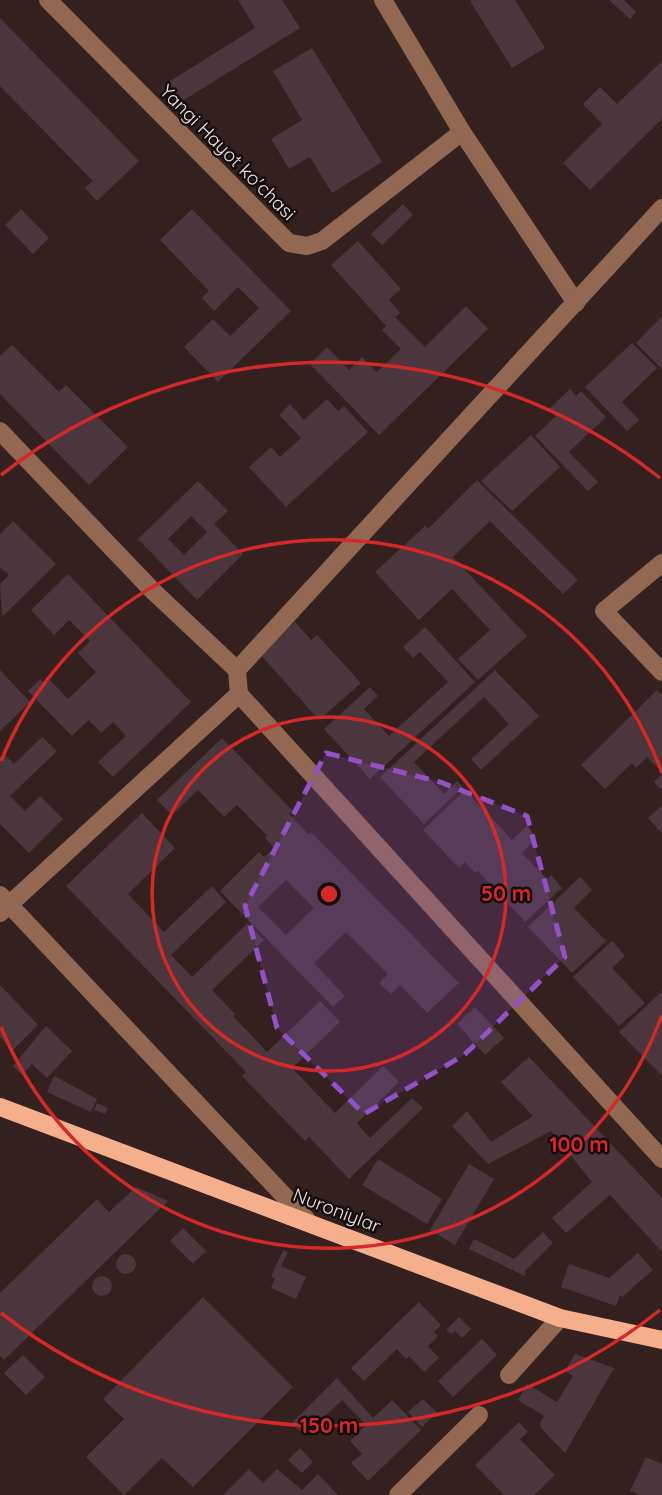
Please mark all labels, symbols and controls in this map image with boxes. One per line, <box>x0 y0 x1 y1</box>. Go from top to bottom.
street label: Yangi Hayot ko'chasi <box>155 79 301 225</box>
text: 50 m <box>481 880 531 906</box>
centre of rings <box>317 882 341 906</box>
text: 100 m <box>549 1131 609 1157</box>
street label: Nuroniylar <box>290 1182 385 1238</box>
text: 150 m <box>300 1412 358 1438</box>

